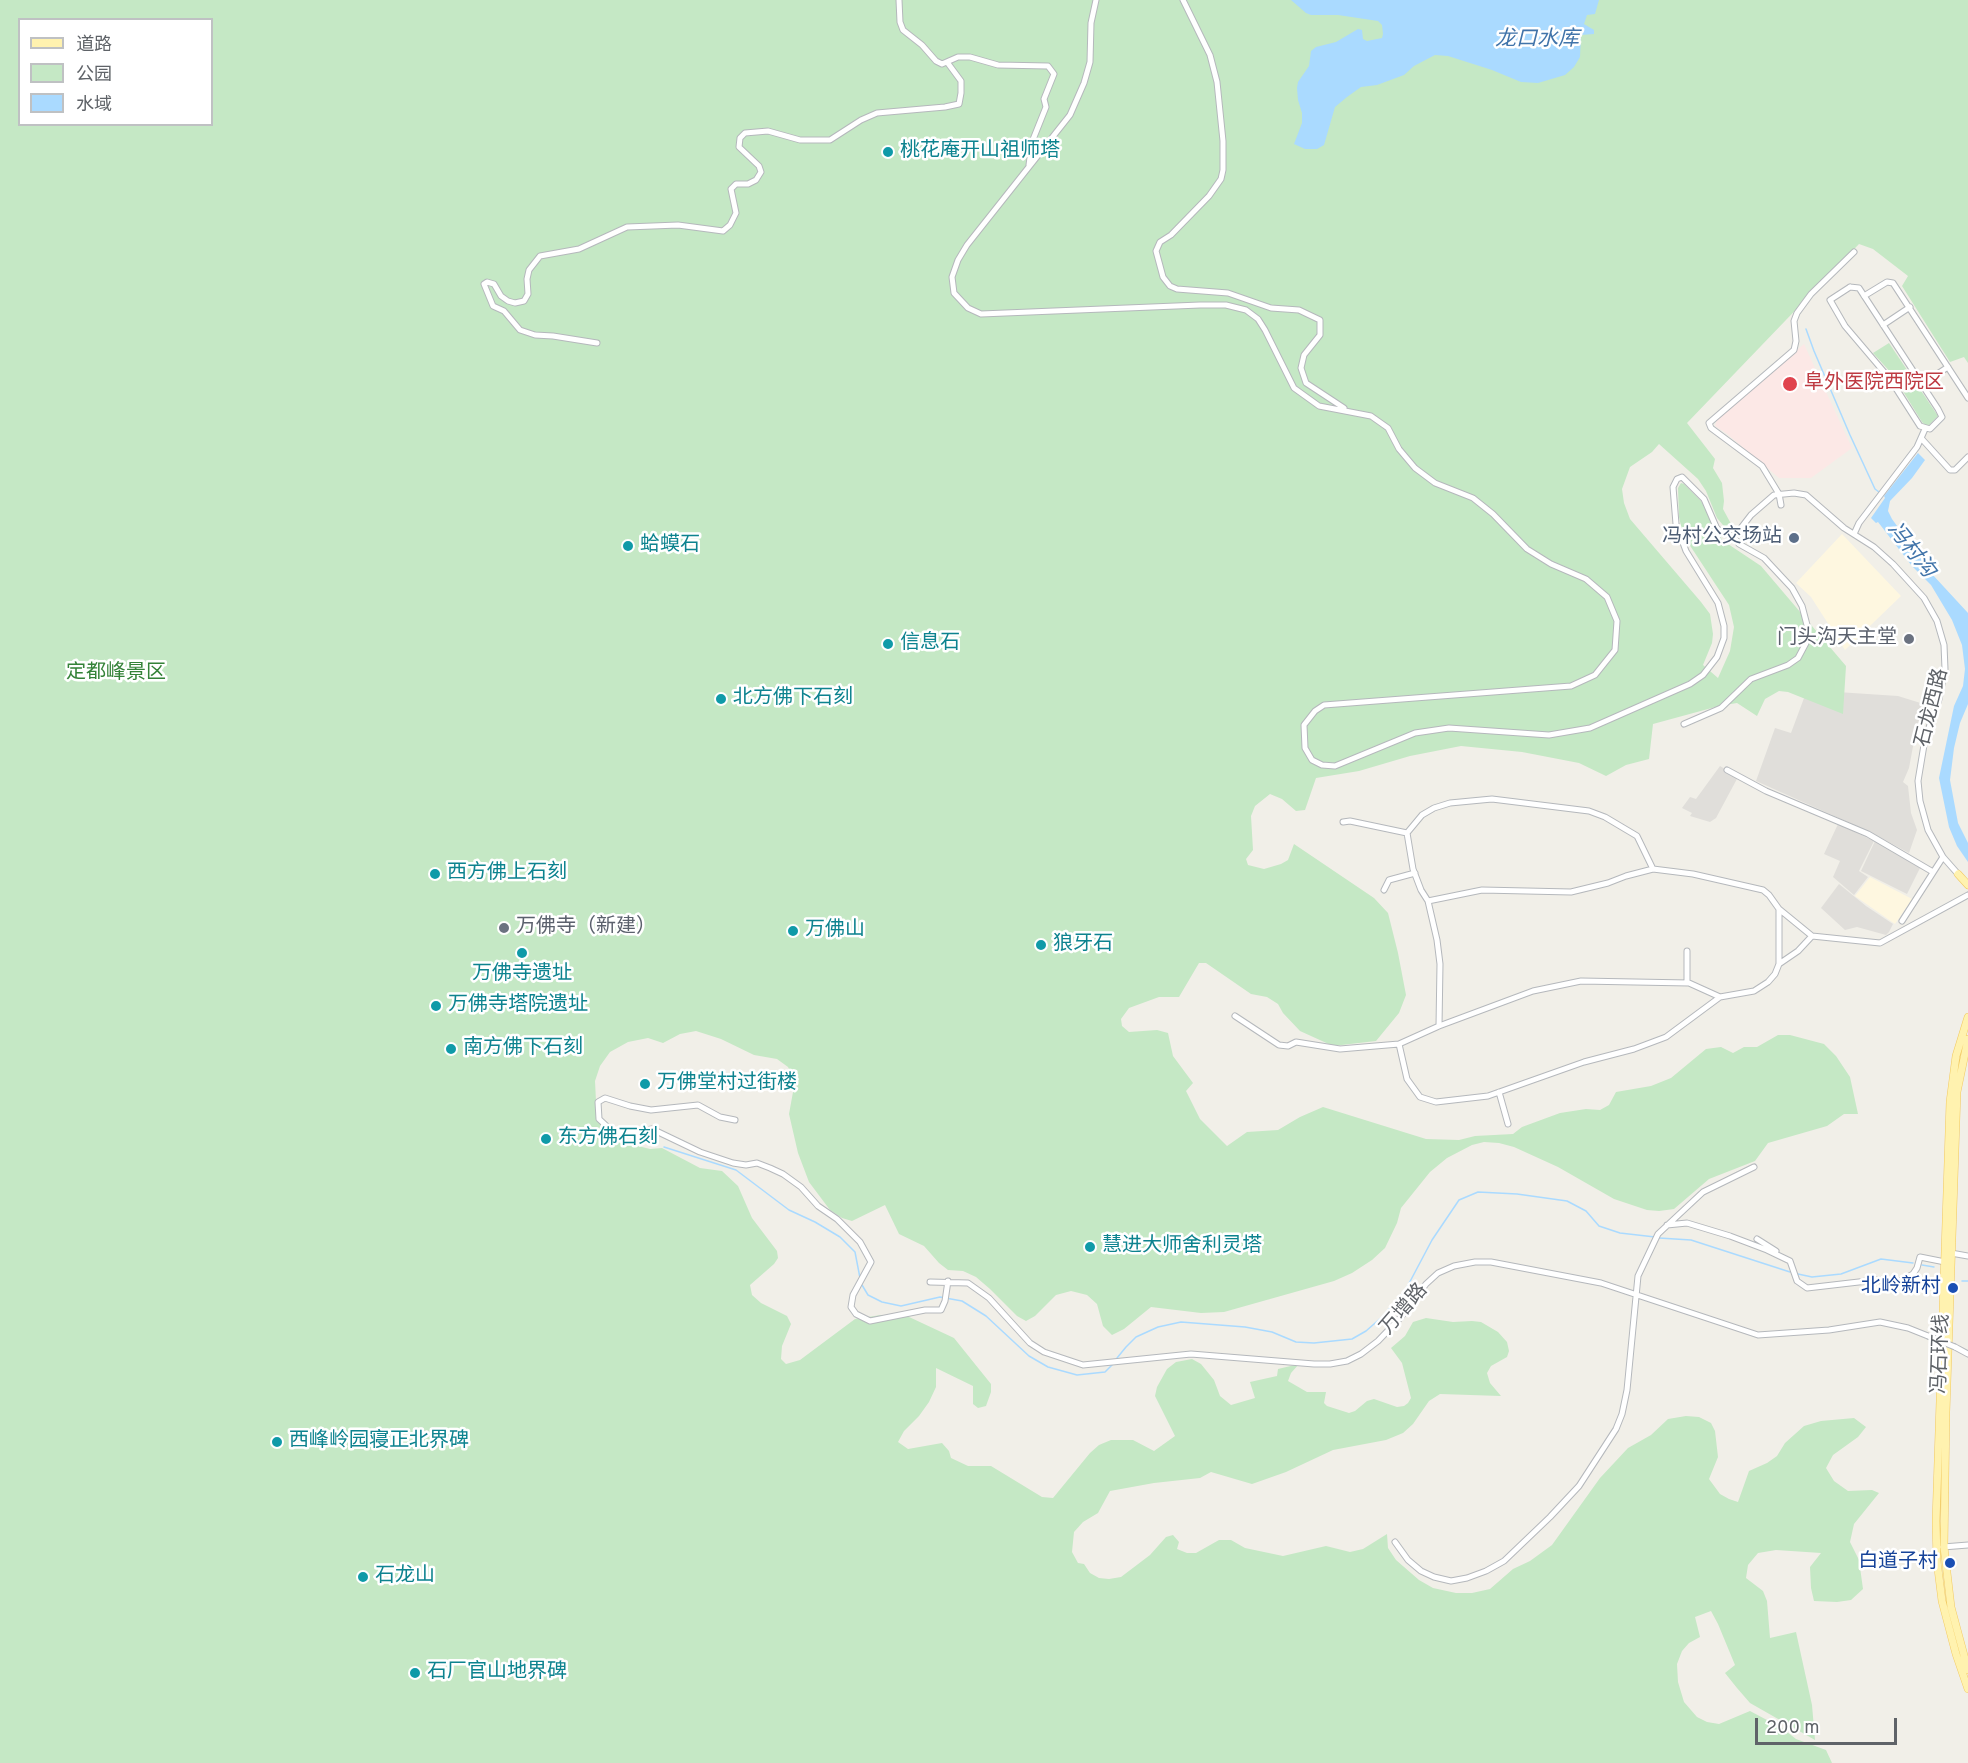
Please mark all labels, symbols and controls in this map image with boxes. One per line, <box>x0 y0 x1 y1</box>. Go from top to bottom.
legend <box>18 18 213 126</box>
water label: 龙口水库 <box>1495 28 1579 54</box>
text: 道路 <box>76 34 112 57</box>
text: 公园 <box>76 64 112 87</box>
text: 水域 <box>76 94 112 117</box>
place label: 桃花庵开山祖师塔 <box>900 140 1060 164</box>
marker: 桃花庵开山祖师塔 <box>881 145 895 159</box>
place label: 阜外医院西院区 <box>1804 372 1944 396</box>
marker: 阜外医院西院区 <box>1781 375 1799 393</box>
water label: 冯村沟 <box>1881 518 1939 584</box>
place label: 冯村公交场站 <box>1662 526 1782 550</box>
marker: 冯村公交场站 <box>1787 531 1801 545</box>
place label: 蛤蟆石 <box>640 534 700 558</box>
marker: 蛤蟆石 <box>621 539 635 553</box>
place label: 门头沟天主堂 <box>1777 627 1897 651</box>
place label: 信息石 <box>900 632 960 656</box>
marker: 门头沟天主堂 <box>1902 632 1916 646</box>
marker: 信息石 <box>881 637 895 651</box>
park label: 定都峰景区 <box>66 662 166 686</box>
street label: 石龙西路 <box>1912 666 1954 750</box>
place label: 北方佛下石刻 <box>733 687 853 711</box>
marker: 北方佛下石刻 <box>714 692 728 706</box>
place label: 西方佛上石刻 <box>447 862 567 886</box>
marker: 西方佛上石刻 <box>428 867 442 881</box>
place label: 万佛寺（新建） <box>516 916 656 940</box>
place label: 万佛山 <box>805 919 865 943</box>
marker: 万佛寺（新建） <box>497 921 511 935</box>
marker: 万佛山 <box>786 924 800 938</box>
place label: 狼牙石 <box>1053 933 1113 957</box>
marker: 狼牙石 <box>1034 938 1048 952</box>
marker: 万佛寺遗址 <box>515 946 529 960</box>
place label: 万佛寺遗址 <box>472 963 572 987</box>
place label: 万佛寺塔院遗址 <box>448 994 588 1018</box>
marker: 万佛寺塔院遗址 <box>429 999 443 1013</box>
place label: 南方佛下石刻 <box>463 1037 583 1061</box>
marker: 南方佛下石刻 <box>444 1042 458 1056</box>
place label: 万佛堂村过街楼 <box>657 1072 797 1096</box>
marker: 万佛堂村过街楼 <box>638 1077 652 1091</box>
place label: 东方佛石刻 <box>558 1127 658 1151</box>
marker: 东方佛石刻 <box>539 1132 553 1146</box>
place label: 慧进大师舍利灵塔 <box>1102 1235 1262 1259</box>
marker: 慧进大师舍利灵塔 <box>1083 1240 1097 1254</box>
place label: 北岭新村 <box>1861 1276 1941 1300</box>
street label: 万增路 <box>1376 1279 1434 1341</box>
marker: 北岭新村 <box>1946 1281 1960 1295</box>
street label: 冯石环线 <box>1929 1314 1955 1394</box>
place label: 西峰岭园寝正北界碑 <box>289 1430 469 1454</box>
marker: 西峰岭园寝正北界碑 <box>270 1435 284 1449</box>
place label: 白道子村 <box>1858 1551 1938 1575</box>
marker: 白道子村 <box>1943 1556 1957 1570</box>
place label: 石龙山 <box>375 1565 435 1589</box>
marker: 石龙山 <box>356 1570 370 1584</box>
place label: 石厂官山地界碑 <box>427 1661 567 1685</box>
marker: 石厂官山地界碑 <box>408 1666 422 1680</box>
scale bar <box>1758 1706 1900 1744</box>
text: 200 m <box>1766 1717 1819 1740</box>

